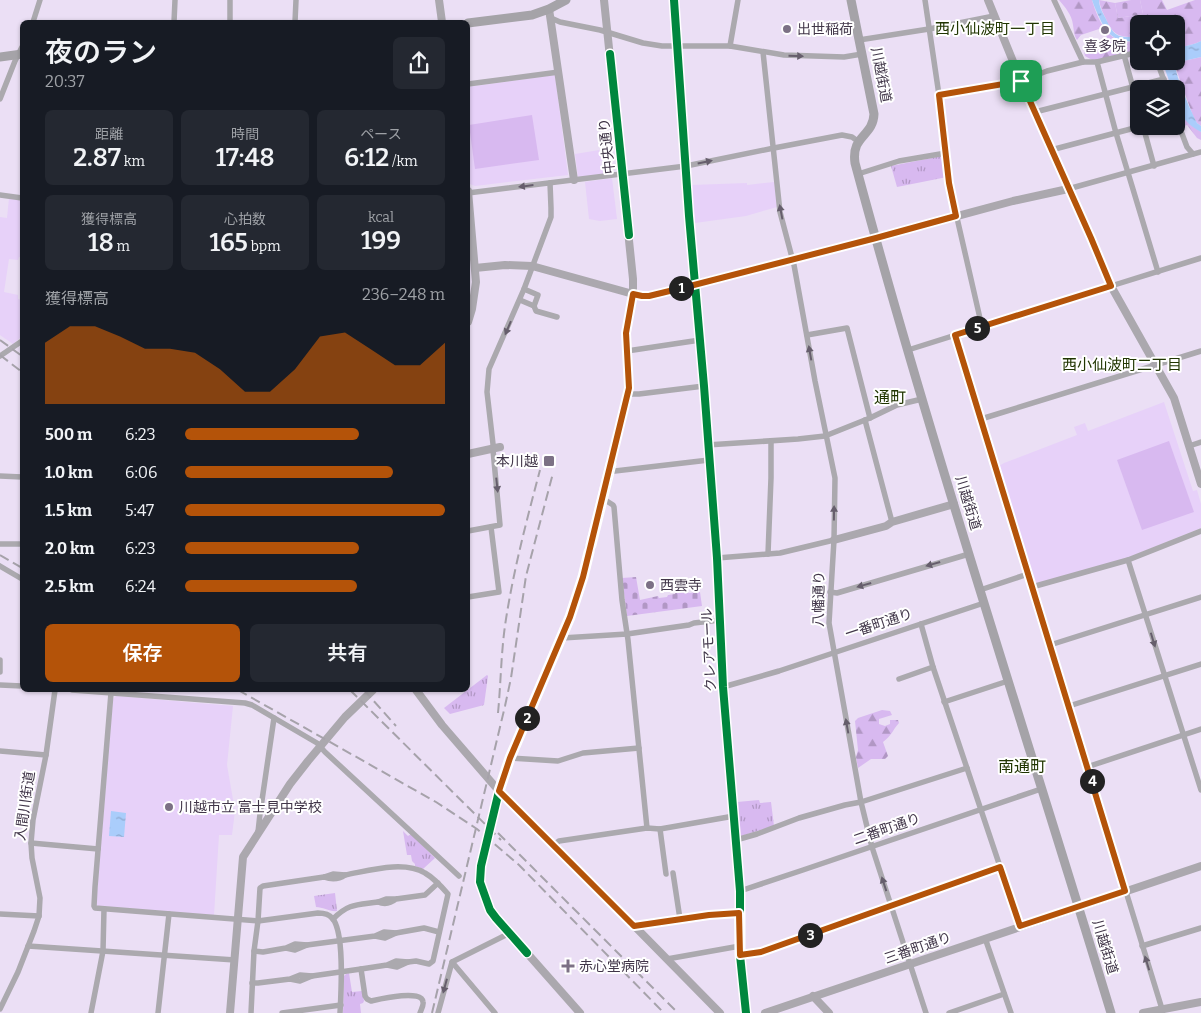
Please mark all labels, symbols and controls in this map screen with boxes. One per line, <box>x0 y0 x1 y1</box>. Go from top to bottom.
map controls <box>1130 15 1185 135</box>
button: locate <box>1130 15 1185 70</box>
district label: 西小仙波町一丁目 <box>935 20 1055 38</box>
place label: 出世稲荷 <box>797 21 853 38</box>
marker: 出世稲荷 <box>781 23 793 35</box>
marker: 喜多院 <box>1099 24 1111 36</box>
text: 夜のラン <box>45 36 157 69</box>
button: share <box>393 37 445 89</box>
place label: 喜多院 <box>1084 38 1126 55</box>
street label: 川越街道 <box>867 46 895 104</box>
one-way arrow <box>788 52 804 60</box>
pin <box>1000 60 1042 102</box>
icon: arrive <box>1007 67 1035 95</box>
text: 20:37 <box>45 72 85 91</box>
button: layers <box>1130 80 1185 135</box>
street label: 中央通り <box>596 117 618 175</box>
text: 距離 <box>95 126 123 143</box>
text: 時間 <box>231 126 259 143</box>
text: ペース <box>360 126 402 143</box>
text: 2.87 <box>73 143 121 173</box>
text: 17:48 <box>215 143 275 173</box>
text: 6:12 <box>344 143 389 173</box>
text: km <box>121 153 145 170</box>
text: /km <box>389 153 418 170</box>
one-way arrow <box>698 158 713 166</box>
one-way arrow <box>517 182 533 190</box>
one-way arrow <box>777 204 785 220</box>
text: kcal <box>368 209 394 226</box>
text: 獲得標高 <box>81 211 137 228</box>
text: 心拍数 <box>224 211 266 228</box>
text: 199 <box>361 226 401 256</box>
text: 18 <box>88 228 114 258</box>
text: 165 <box>209 228 248 258</box>
text: m <box>114 238 130 255</box>
text: bpm <box>248 238 281 255</box>
pin: 1 <box>668 276 694 300</box>
text: 1 <box>678 280 685 297</box>
text: 236–248 m <box>362 285 445 304</box>
text: 獲得標高 <box>45 289 109 308</box>
pin: 5 <box>964 316 990 340</box>
text: 5 <box>974 320 981 337</box>
one-way arrow <box>503 321 511 335</box>
one-way arrow <box>805 344 813 360</box>
district label: 西小仙波町二丁目 <box>1062 356 1182 374</box>
district label: 通町 <box>874 388 906 407</box>
text: 500 m <box>45 425 92 444</box>
text: 6:23 <box>125 425 156 444</box>
place label: 本川越 <box>496 453 538 470</box>
marker: 本川越 <box>542 454 556 468</box>
text: 1.0 km <box>45 463 93 482</box>
text: 6:06 <box>125 463 157 482</box>
street label: 川越街道 <box>952 474 984 532</box>
one-way arrow <box>493 478 501 494</box>
text: 1.5 km <box>45 501 92 520</box>
text: 5:47 <box>125 501 154 520</box>
one-way arrow <box>831 504 839 520</box>
text: 2.0 km <box>45 539 95 558</box>
text: 6:23 <box>125 539 156 558</box>
one-way arrow <box>926 561 941 569</box>
street label: 八幡通り <box>810 571 828 627</box>
text: 2.5 km <box>45 577 94 596</box>
text: 6:24 <box>125 577 156 596</box>
place label: 西雲寺 <box>660 577 702 594</box>
marker: 西雲寺 <box>644 579 656 591</box>
one-way arrow <box>856 581 871 589</box>
street label: 一番町通り <box>843 605 915 643</box>
street label: クレアモール <box>698 608 720 692</box>
button: 保存 <box>45 624 240 682</box>
button: 共有 <box>250 624 445 682</box>
one-way arrow <box>1149 633 1157 648</box>
pin: 2 <box>514 706 540 730</box>
text: 2 <box>524 710 531 727</box>
one-way arrow <box>843 717 851 733</box>
district label: 南通町 <box>998 757 1046 776</box>
pin: 4 <box>1080 768 1104 794</box>
street label: 入間川街道 <box>12 770 38 842</box>
text: 4 <box>1088 773 1097 790</box>
place label: 川越市立 富士見中学校 <box>179 799 322 816</box>
marker: 川越市立 富士見中学校 <box>163 801 175 813</box>
street label: 二番町通り <box>851 810 923 848</box>
one-way arrow <box>880 876 887 891</box>
street label: 川越街道 <box>1089 918 1121 976</box>
pin: 3 <box>798 922 822 948</box>
text: 3 <box>806 927 815 944</box>
street label: 三番町通り <box>882 929 954 967</box>
one-way arrow <box>1143 955 1151 970</box>
place label: 赤心堂病院 <box>579 958 649 975</box>
marker: 赤心堂病院 <box>561 959 575 973</box>
one-way arrow <box>441 979 449 994</box>

